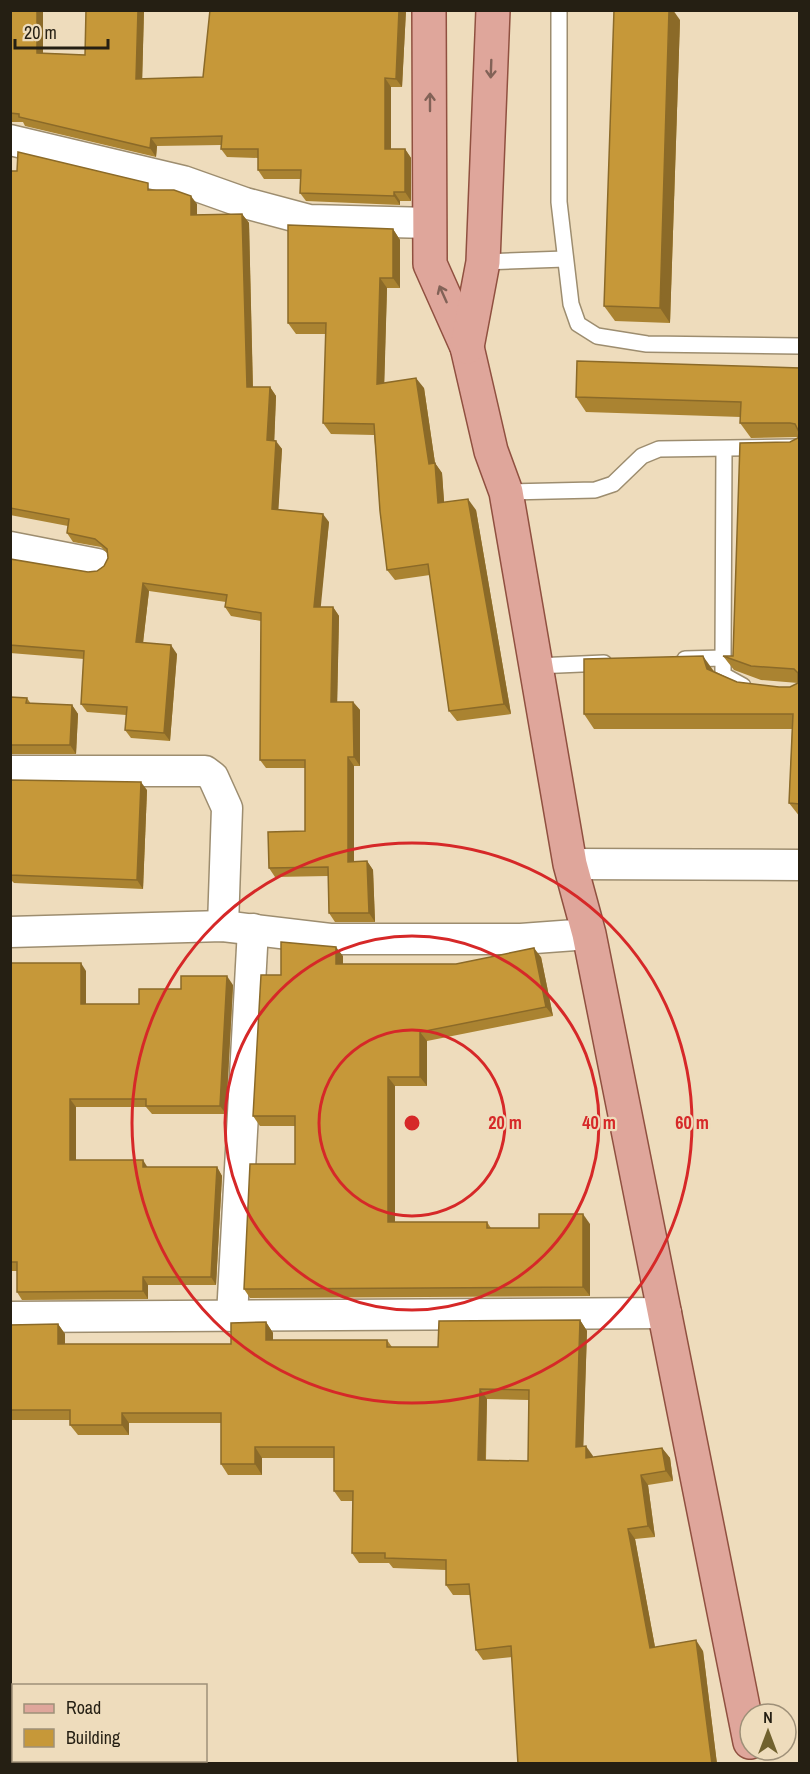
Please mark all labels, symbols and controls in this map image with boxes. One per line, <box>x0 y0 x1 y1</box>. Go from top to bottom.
scale bar <box>15 12 108 50</box>
text: 20 m <box>24 20 57 45</box>
one-way arrow <box>485 58 497 78</box>
one-way arrow <box>424 92 435 112</box>
one-way arrow <box>437 285 448 304</box>
text: 20 m <box>488 1110 522 1135</box>
text: 40 m <box>582 1110 616 1135</box>
text: 60 m <box>675 1110 709 1135</box>
centre of rings <box>402 1113 422 1133</box>
legend <box>12 1684 207 1762</box>
text: Road <box>66 1695 101 1720</box>
north arrow <box>738 1702 798 1762</box>
text: N <box>763 1706 773 1728</box>
text: Building <box>66 1725 121 1750</box>

